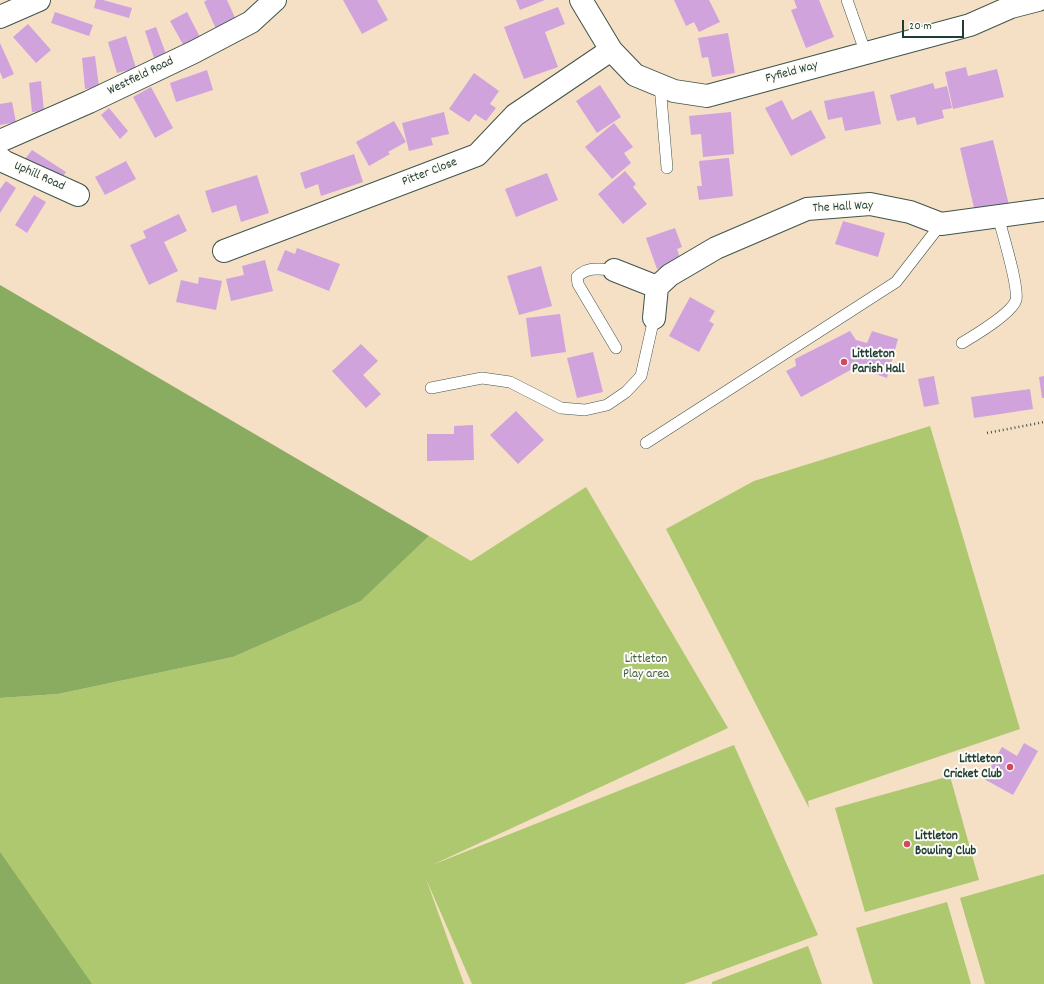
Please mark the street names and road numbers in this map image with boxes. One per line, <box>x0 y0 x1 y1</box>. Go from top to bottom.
street label: Westfield Road <box>105 54 177 100</box>
street label: Fyfield Way <box>764 59 820 87</box>
street label: Pitter Close <box>400 155 460 191</box>
street label: Uphill Road <box>11 159 67 195</box>
street label: The Hall Way <box>812 199 874 217</box>

